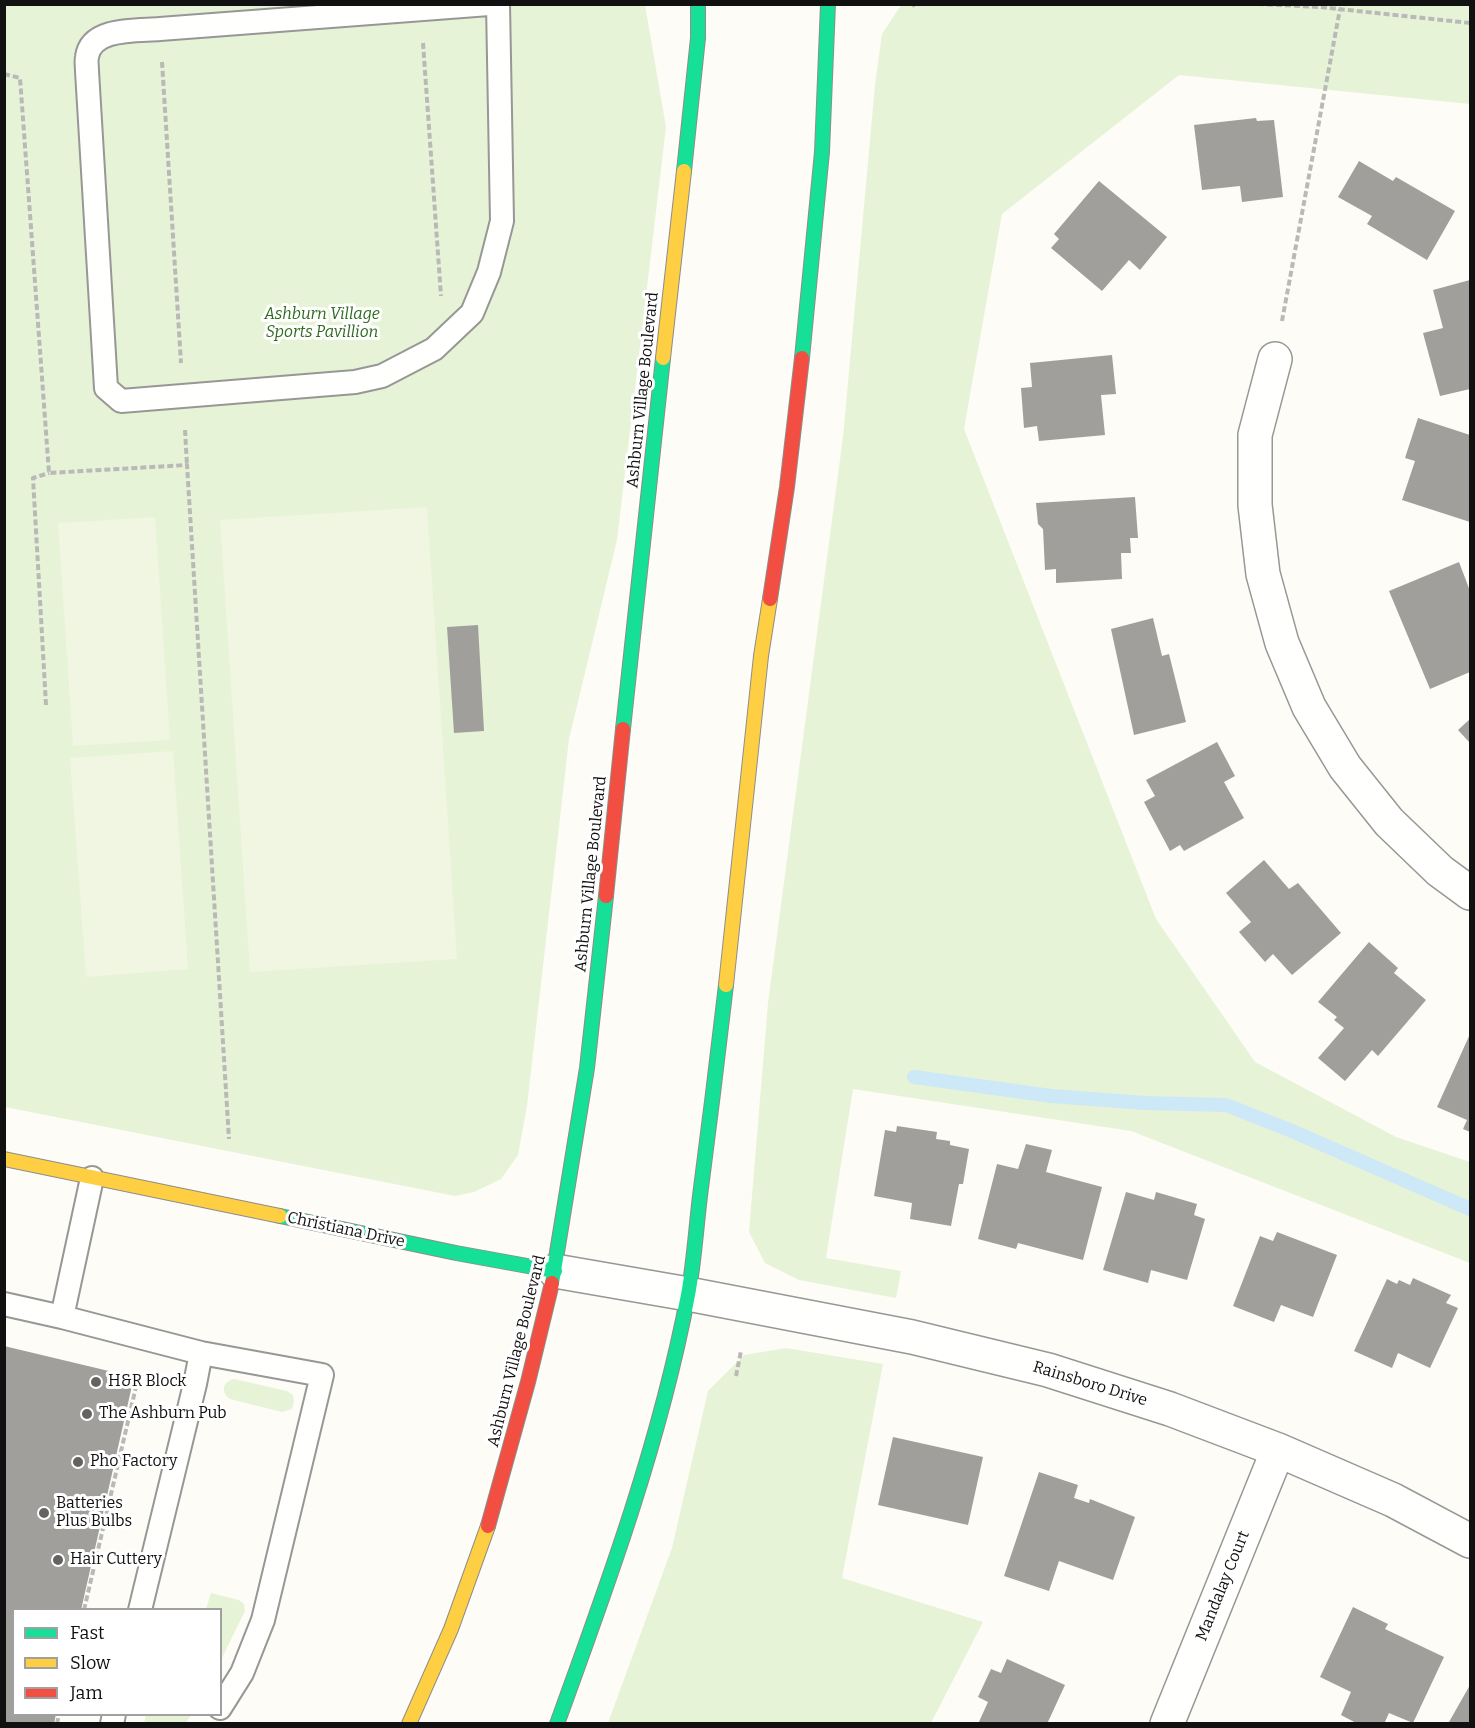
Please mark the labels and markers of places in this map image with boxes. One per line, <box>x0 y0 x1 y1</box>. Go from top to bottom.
place label: H&R Block <box>108 1372 186 1392</box>
marker: H&R Block <box>89 1375 103 1389</box>
place label: The Ashburn Pub <box>99 1404 227 1424</box>
marker: The Ashburn Pub <box>80 1407 94 1421</box>
place label: Pho Factory <box>90 1452 177 1472</box>
marker: Pho Factory <box>71 1455 85 1469</box>
place label: Batteries Plus Bulbs <box>56 1494 132 1532</box>
marker: Batteries Plus Bulbs <box>37 1506 51 1520</box>
place label: Hair Cuttery <box>70 1550 162 1570</box>
marker: Hair Cuttery <box>51 1553 65 1567</box>

